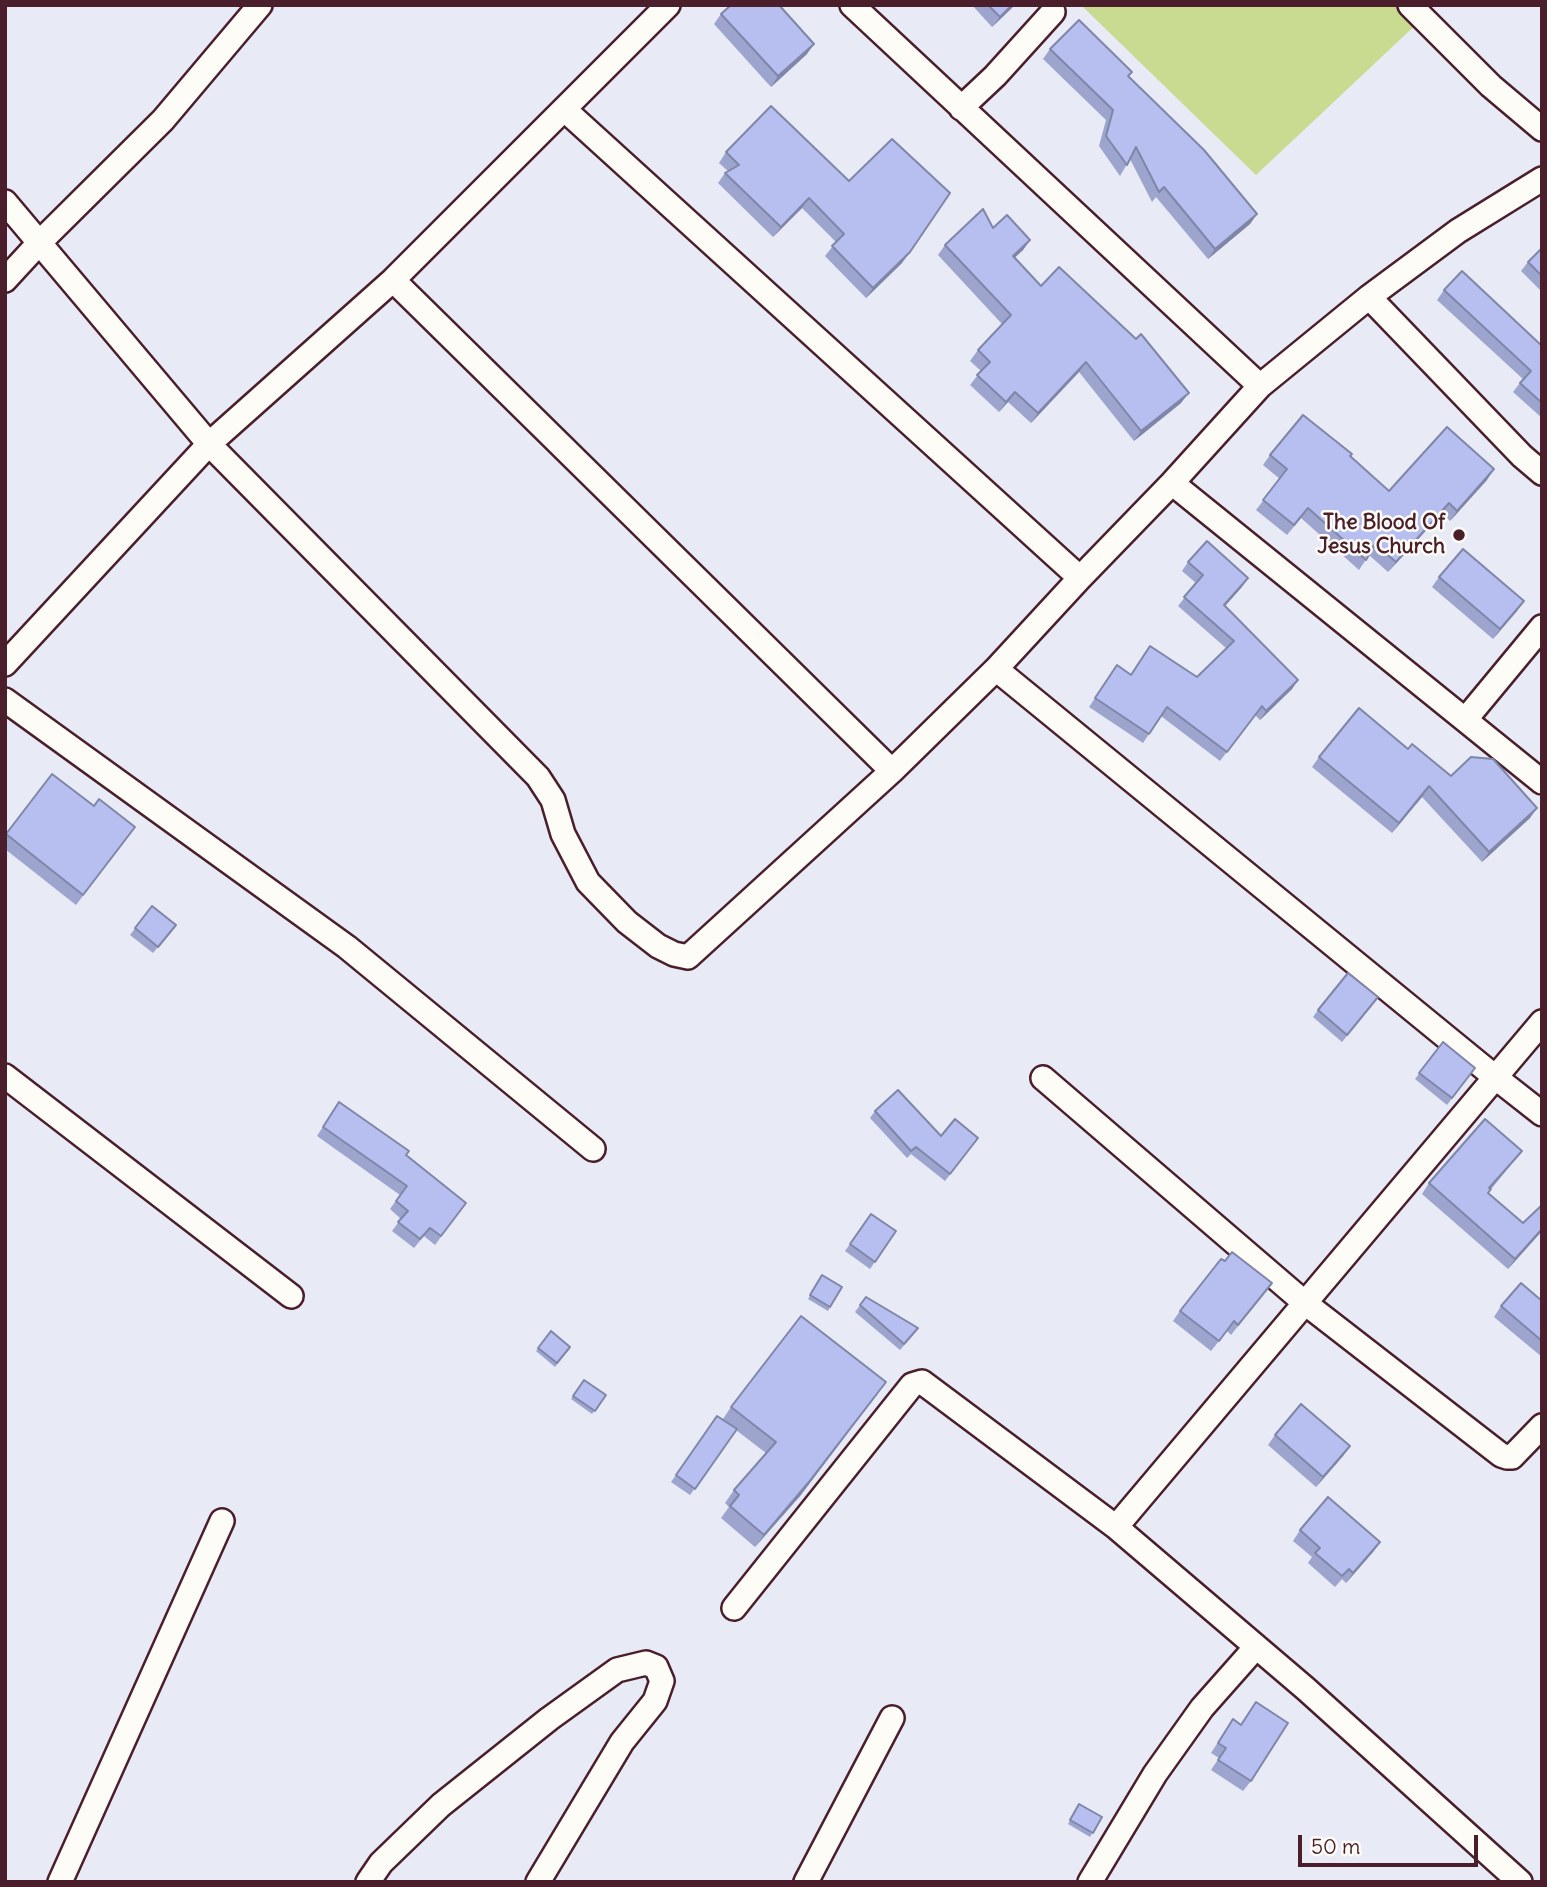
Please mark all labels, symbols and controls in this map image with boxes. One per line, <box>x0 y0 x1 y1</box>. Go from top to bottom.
place label: The Blood Of Jesus Church <box>1317 510 1445 560</box>
marker: The Blood Of Jesus Church <box>1451 527 1467 543</box>
scale bar <box>1302 1820 1482 1864</box>
text: 50 m <box>1311 1833 1360 1860</box>

